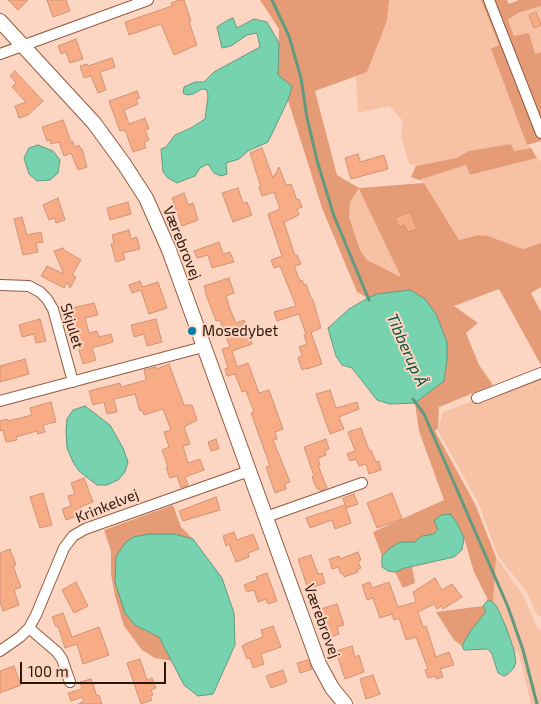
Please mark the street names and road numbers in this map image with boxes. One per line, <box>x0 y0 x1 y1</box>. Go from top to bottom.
street label: Værebrovej <box>159 203 205 283</box>
street label: Skjulet <box>57 301 87 351</box>
street label: Krinkelvej <box>73 485 141 527</box>
street label: Værebrovej <box>300 581 344 661</box>

